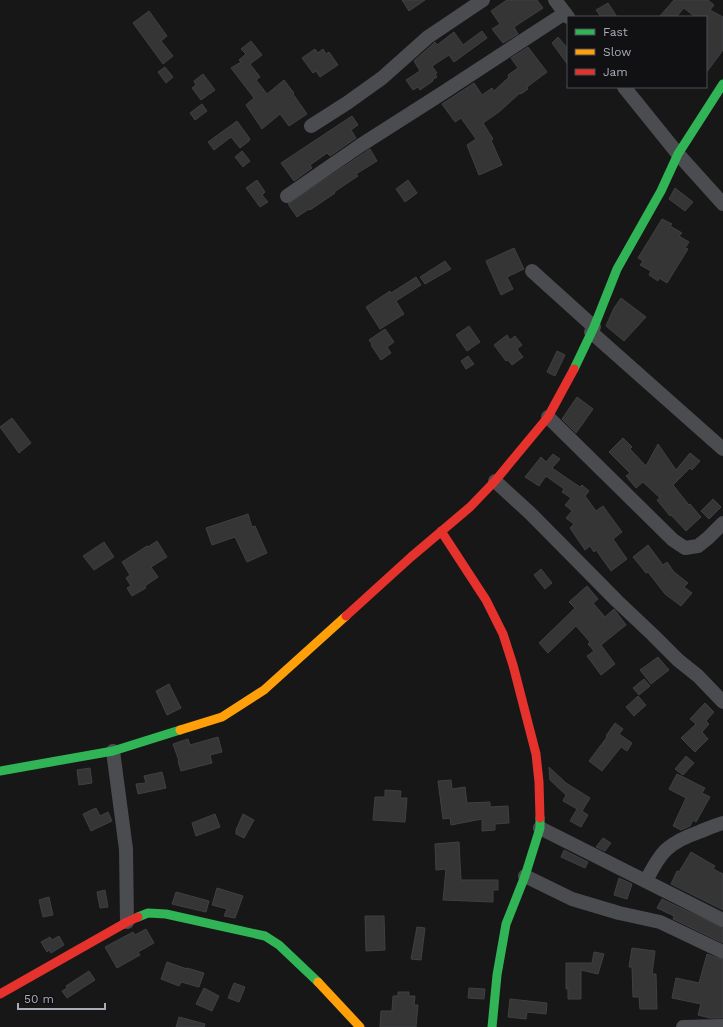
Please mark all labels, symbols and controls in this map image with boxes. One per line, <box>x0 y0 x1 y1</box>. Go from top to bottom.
legend <box>567 16 707 88</box>
text: Fast <box>603 25 628 39</box>
text: Slow <box>603 45 631 59</box>
text: Jam <box>603 65 628 79</box>
scale bar <box>18 985 105 1011</box>
text: 50 m <box>24 992 54 1006</box>

